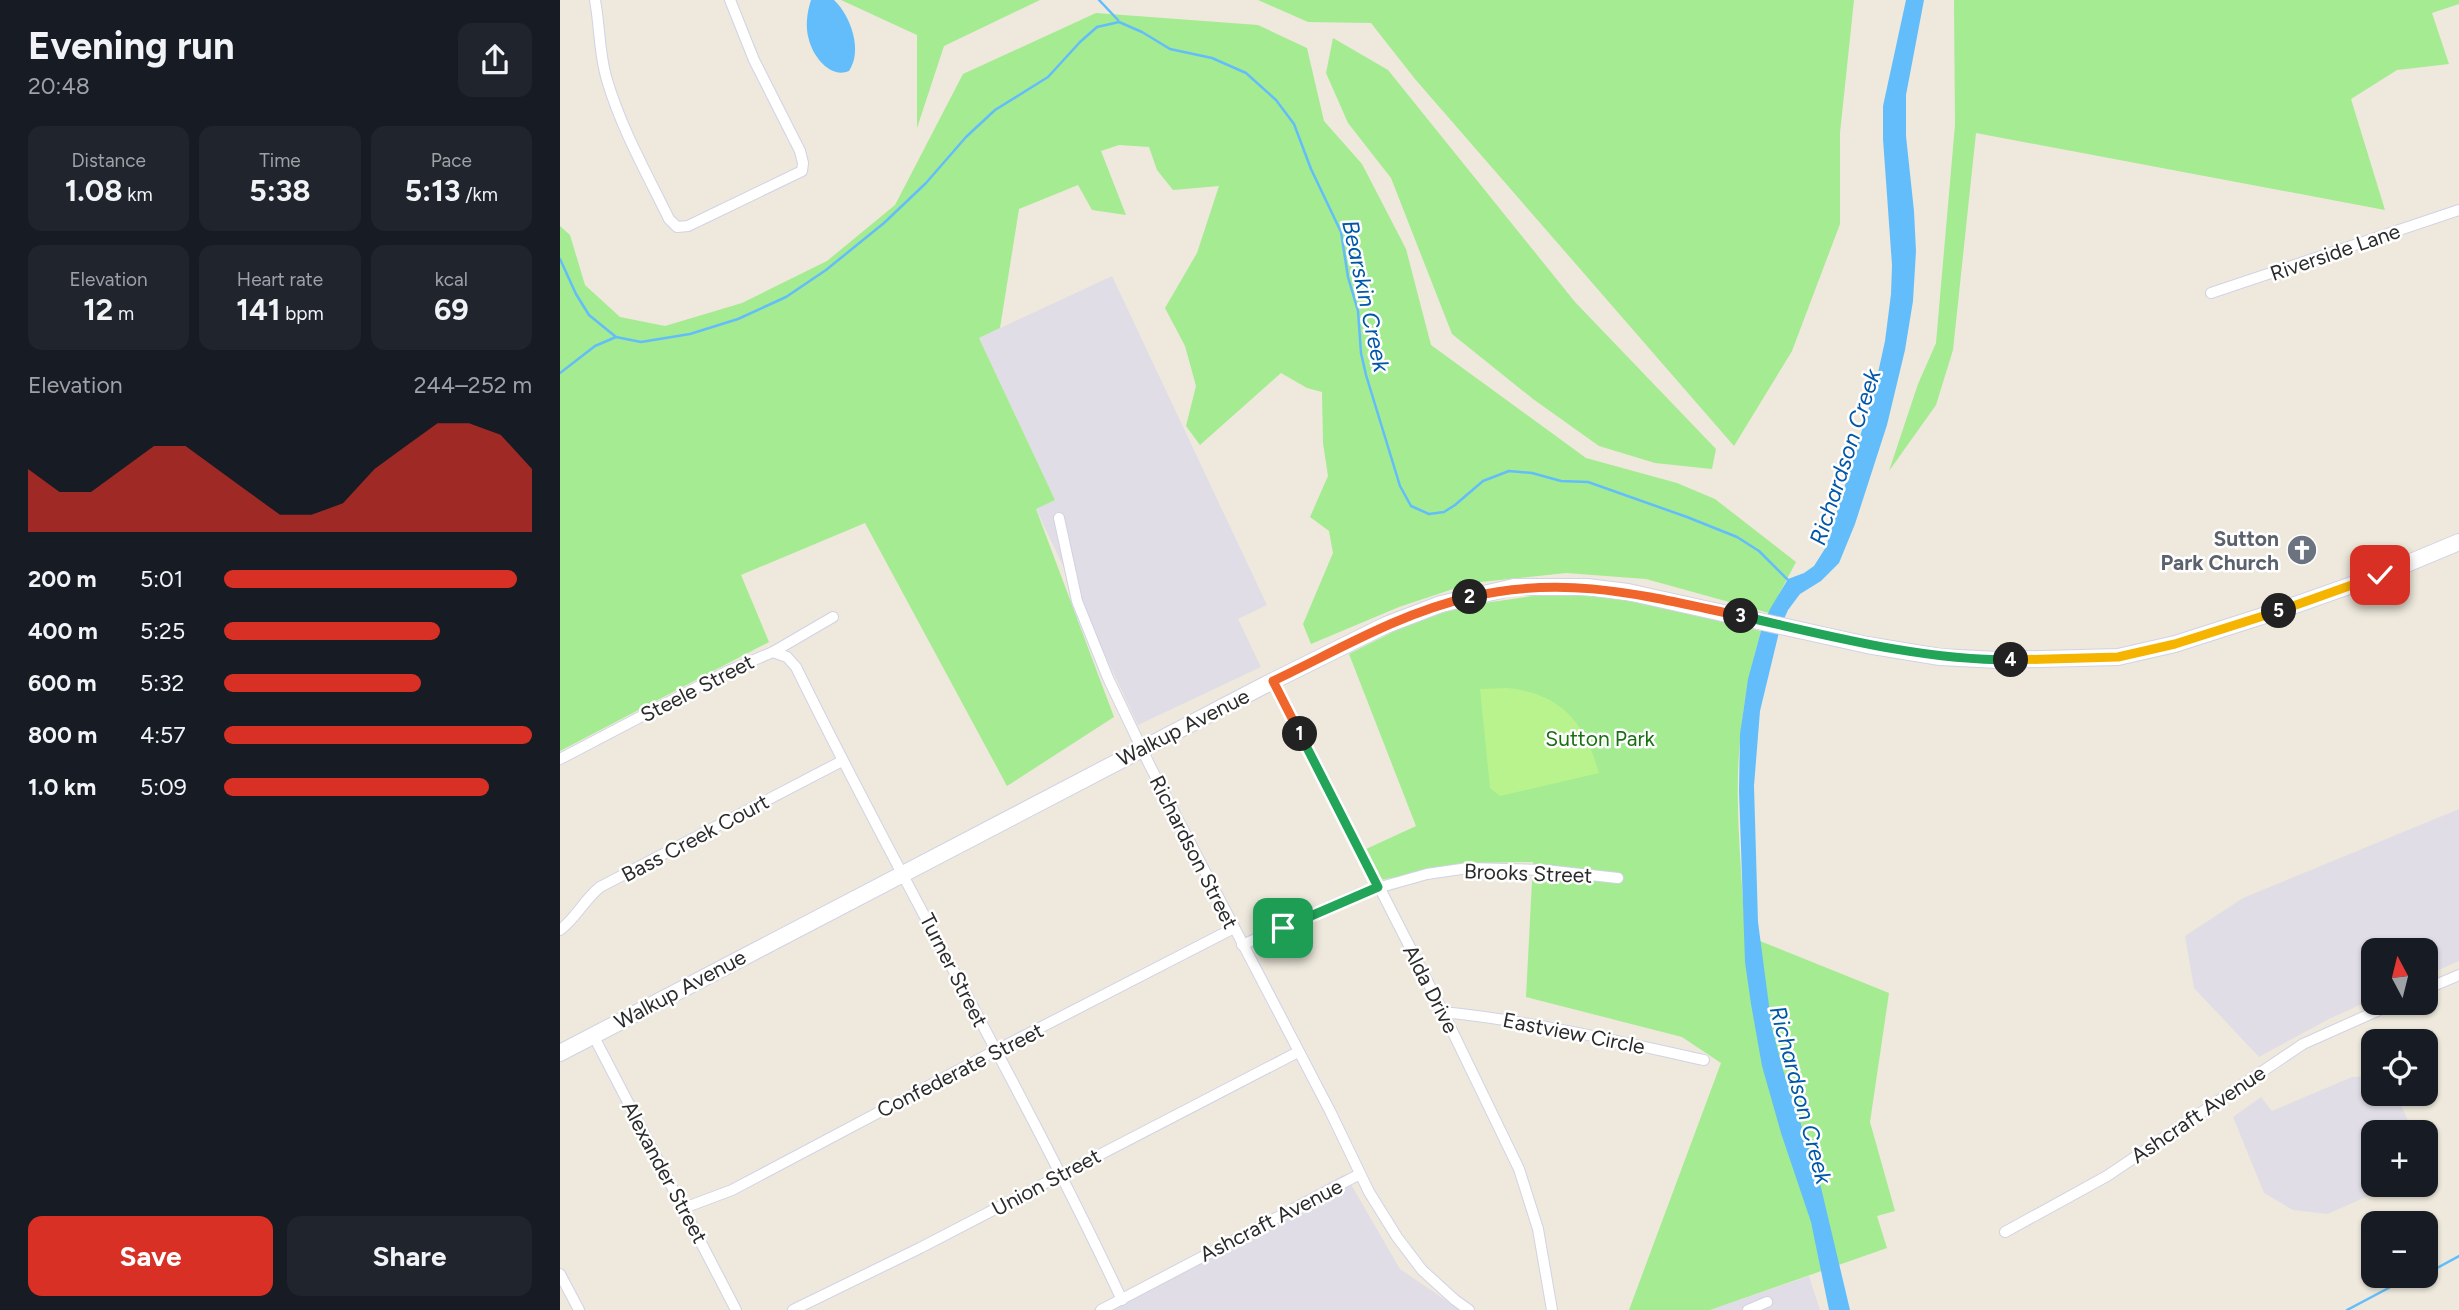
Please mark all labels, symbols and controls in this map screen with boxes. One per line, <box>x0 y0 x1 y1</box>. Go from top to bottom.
text: Evening run <box>28 23 235 69</box>
button: share <box>458 23 532 97</box>
text: 20:48 <box>28 72 90 100</box>
text: Distance <box>71 149 146 172</box>
text: Time <box>259 149 301 172</box>
text: Pace <box>431 149 472 172</box>
text: 1.08 <box>65 172 123 209</box>
text: 5:38 <box>249 172 311 209</box>
text: 5:13 <box>405 172 460 209</box>
text: km <box>123 183 153 206</box>
text: /km <box>460 183 498 206</box>
water label: Bearskin Creek <box>1336 218 1396 375</box>
street label: Riverside Lane <box>2267 218 2403 286</box>
text: Elevation <box>70 268 148 291</box>
text: Heart rate <box>237 268 323 291</box>
text: kcal <box>435 268 468 291</box>
text: 12 <box>83 291 113 328</box>
text: 141 <box>236 291 281 328</box>
text: 69 <box>434 291 469 328</box>
text: m <box>113 302 134 325</box>
text: bpm <box>281 302 324 325</box>
water label: Richardson Creek <box>1803 365 1887 549</box>
text: Elevation <box>28 371 123 399</box>
text: 244–252 m <box>414 371 532 399</box>
place label: Sutton Park Church <box>2161 526 2279 575</box>
church icon: Sutton Park Church <box>2285 533 2319 567</box>
pin <box>2350 545 2410 605</box>
icon: check <box>2361 556 2399 594</box>
text: 200 m <box>28 565 97 593</box>
text: 5:01 <box>140 565 183 593</box>
pin: 2 <box>1452 580 1488 614</box>
text: 2 <box>1464 585 1475 608</box>
pin: 5 <box>2262 594 2296 628</box>
pin: 3 <box>1724 598 1758 634</box>
text: 5 <box>2273 599 2284 622</box>
text: 3 <box>1735 604 1746 627</box>
text: 400 m <box>28 617 98 645</box>
text: 5:25 <box>140 617 185 645</box>
pin: 4 <box>1994 642 2028 678</box>
text: 4 <box>2004 648 2017 671</box>
street label: Steele Street <box>636 649 758 727</box>
text: 600 m <box>28 669 97 697</box>
text: 5:32 <box>140 669 184 697</box>
street label: Walkup Avenue <box>1113 683 1253 771</box>
pin: 1 <box>1282 716 1318 752</box>
text: 800 m <box>28 721 97 749</box>
text: 4:57 <box>140 721 186 749</box>
text: 1 <box>1295 722 1304 745</box>
park label: Sutton Park <box>1545 726 1656 751</box>
street label: Richardson Street <box>1145 771 1243 933</box>
text: 1.0 km <box>28 773 96 801</box>
text: 5:09 <box>140 773 187 801</box>
street label: Bass Creek Court <box>617 789 773 887</box>
street label: Brooks Street <box>1463 858 1593 888</box>
pin <box>1253 898 1313 958</box>
street label: Turner Street <box>915 909 993 1031</box>
icon: arrive <box>1264 909 1302 947</box>
north arrow <box>2361 938 2438 1015</box>
map controls <box>2361 938 2438 1288</box>
street label: Alda Drive <box>1398 941 1464 1037</box>
street label: Walkup Avenue <box>610 944 750 1034</box>
water label: Richardson Creek <box>1764 1003 1838 1188</box>
street label: Eastview Circle <box>1501 1007 1647 1059</box>
street label: Confederate Street <box>873 1017 1047 1123</box>
button: locate <box>2361 1029 2438 1106</box>
street label: Ashcraft Avenue <box>2126 1060 2270 1168</box>
street label: Alexander Street <box>617 1097 713 1247</box>
button: + <box>2361 1120 2438 1197</box>
street label: Union Street <box>987 1143 1105 1221</box>
street label: Ashcraft Avenue <box>1195 1173 1347 1267</box>
button: − <box>2361 1211 2438 1288</box>
button: Save <box>28 1216 273 1296</box>
button: Share <box>287 1216 532 1296</box>

